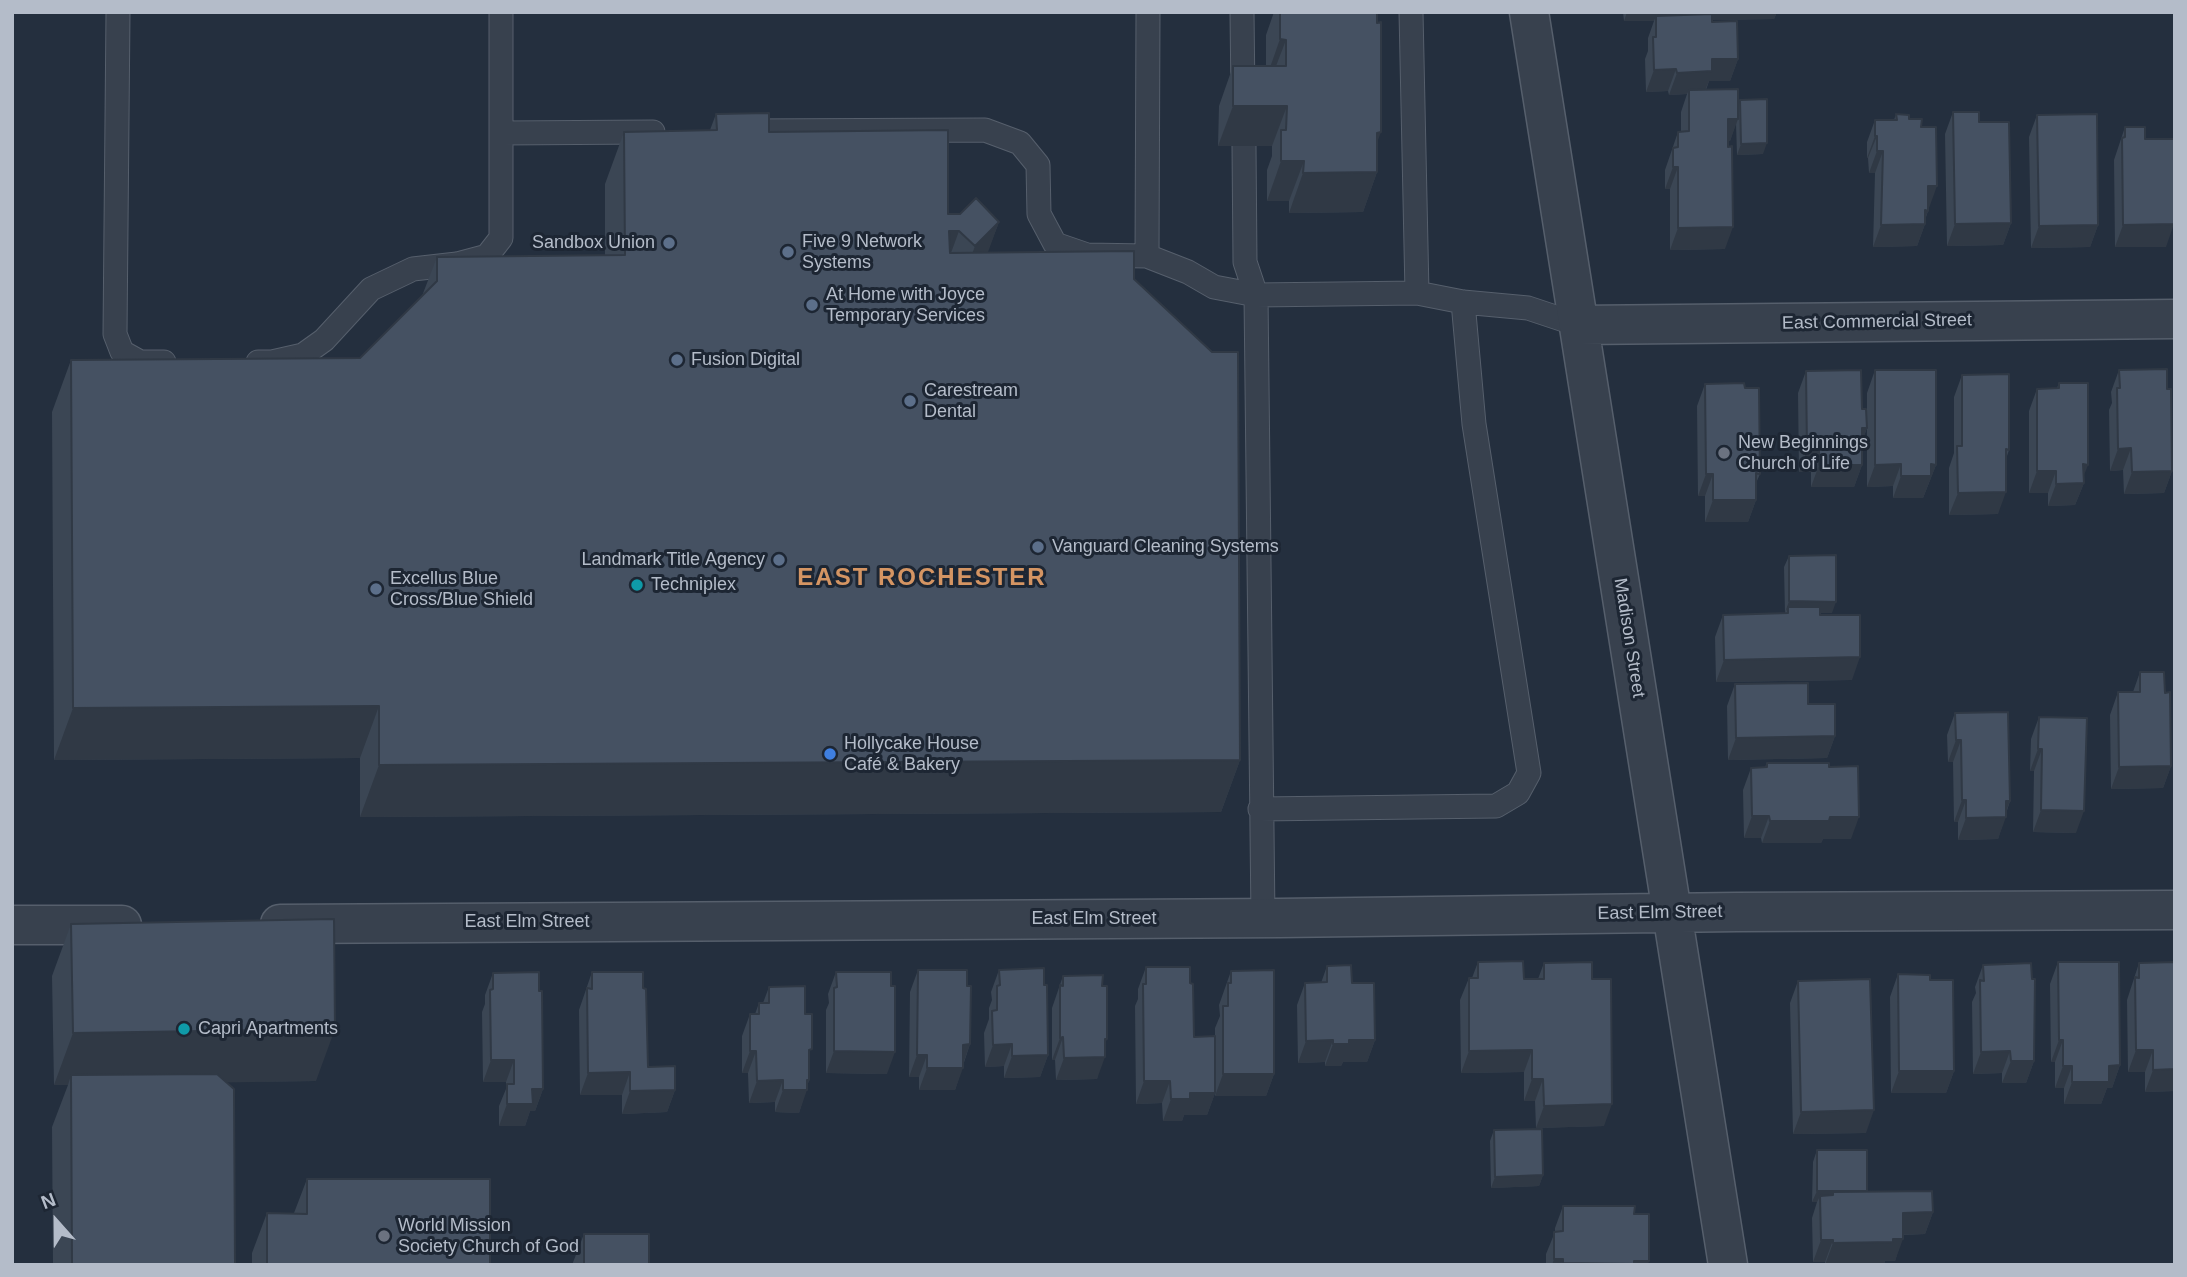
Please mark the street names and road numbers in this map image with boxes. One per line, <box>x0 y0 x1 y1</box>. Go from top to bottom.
street label: East Commercial Street <box>1782 310 1972 334</box>
street label: Madison Street <box>1609 577 1649 699</box>
street label: East Elm Street <box>1597 901 1723 925</box>
street label: East Elm Street <box>1031 908 1157 930</box>
street label: East Elm Street <box>464 911 590 933</box>

